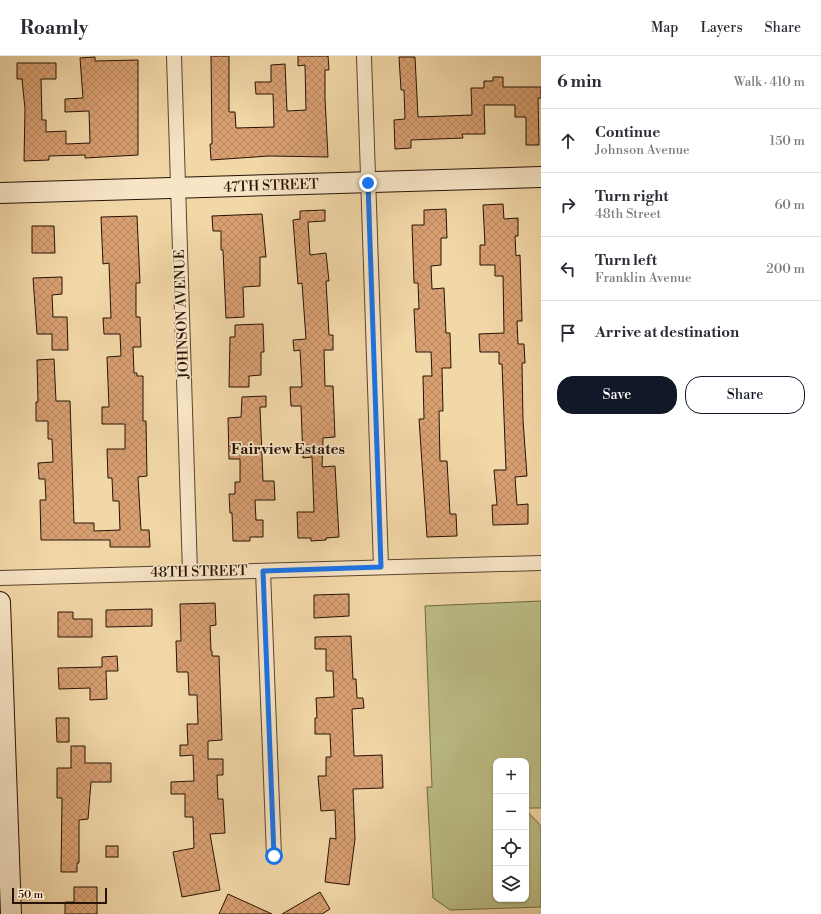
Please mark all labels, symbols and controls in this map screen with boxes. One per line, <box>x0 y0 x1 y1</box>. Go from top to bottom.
text: Roamly <box>20 16 88 40</box>
text: Map <box>651 19 678 37</box>
text: Layers <box>700 19 743 37</box>
text: Share <box>765 19 801 37</box>
text: 6 min <box>557 71 602 93</box>
text: Walk · 410 m <box>734 74 805 90</box>
text: Continue <box>595 123 660 142</box>
icon: ahead <box>557 130 579 152</box>
text: 150 m <box>770 133 805 149</box>
text: Johnson Avenue <box>595 142 690 158</box>
route end <box>359 174 377 192</box>
street label: 47TH STREET <box>223 175 319 197</box>
text: Turn right <box>595 187 669 206</box>
icon: right <box>557 194 579 216</box>
text: 60 m <box>774 197 805 213</box>
text: 48th Street <box>595 206 661 222</box>
street label: JOHNSON AVENUE <box>171 249 193 380</box>
text: Turn left <box>595 251 657 270</box>
icon: left <box>557 258 579 280</box>
text: 200 m <box>766 261 805 277</box>
text: Franklin Avenue <box>595 270 692 286</box>
icon: arrive <box>557 322 579 344</box>
text: Arrive at destination <box>595 323 739 342</box>
button: Save <box>557 376 677 414</box>
button: Share <box>685 376 805 414</box>
district label: Fairview Estates <box>231 440 345 459</box>
street label: 48TH STREET <box>150 562 248 582</box>
map controls <box>493 758 529 902</box>
button: + <box>493 758 529 794</box>
button: − <box>493 794 529 830</box>
button: locate <box>493 830 529 866</box>
route start <box>265 847 283 865</box>
button: layers <box>493 866 529 902</box>
scale bar <box>12 886 107 905</box>
text: 50 m <box>18 888 43 902</box>

